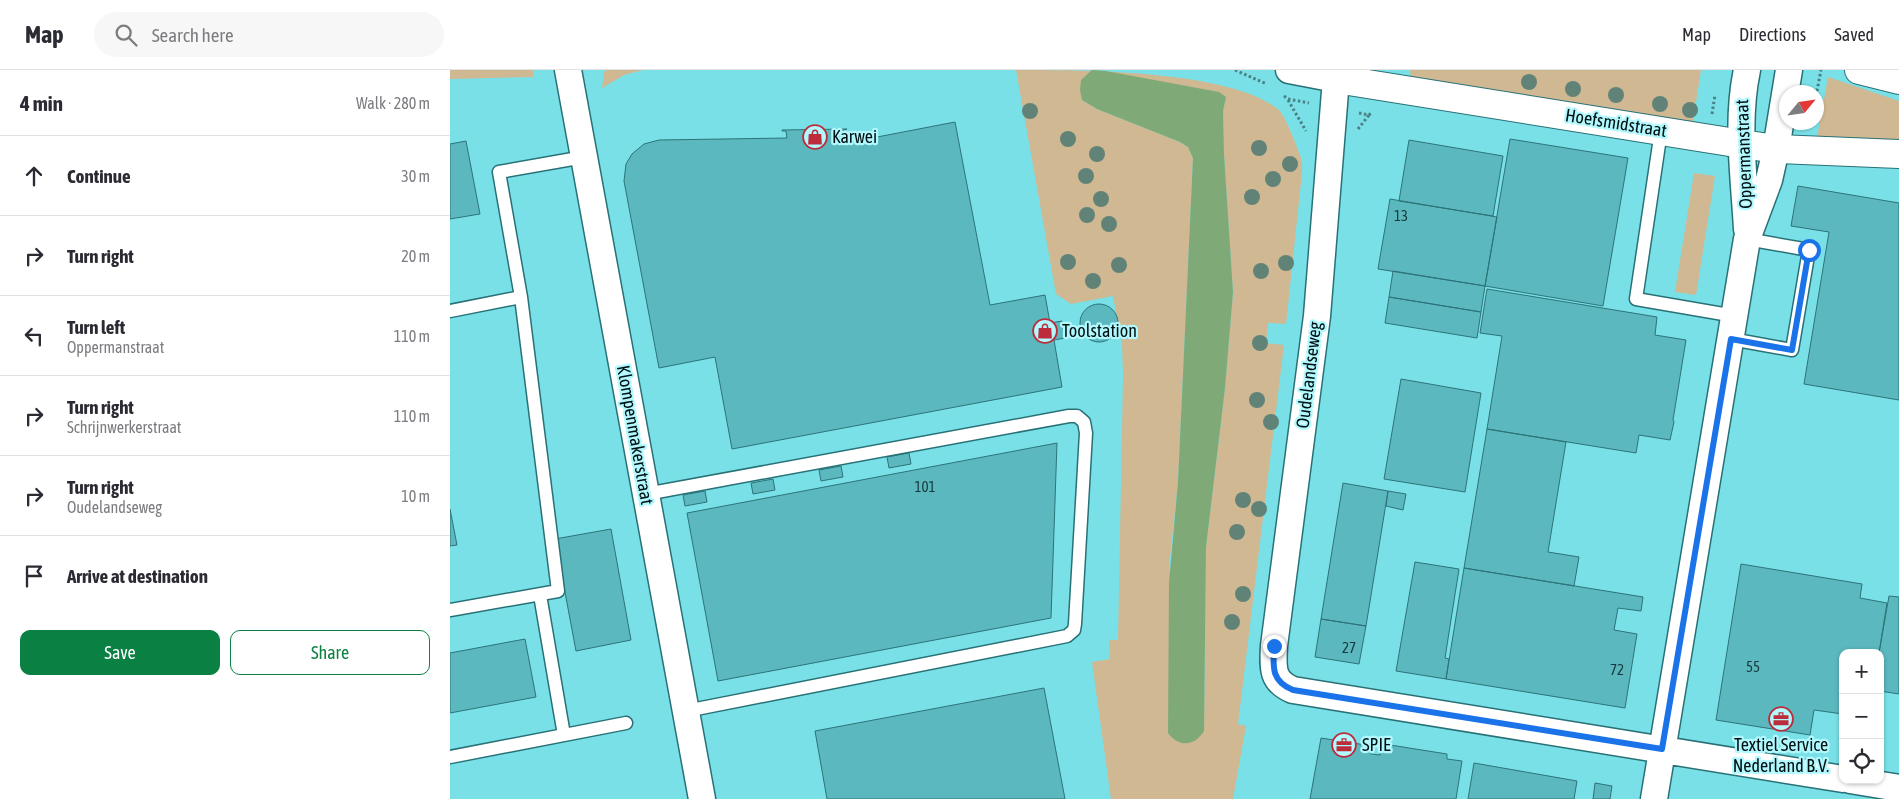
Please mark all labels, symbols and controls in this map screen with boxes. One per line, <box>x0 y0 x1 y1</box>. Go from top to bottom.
search box <box>94 12 444 57</box>
text: Map <box>25 21 64 48</box>
icon: search <box>112 21 140 49</box>
text: Search here <box>152 24 234 46</box>
text: Map <box>1682 24 1711 45</box>
text: Directions <box>1739 24 1806 45</box>
text: Saved <box>1834 24 1874 45</box>
north arrow <box>1779 85 1824 130</box>
text: 4 min <box>20 91 63 115</box>
text: Walk · 280 m <box>356 94 430 112</box>
street label: Oppermanstraat <box>1731 99 1756 209</box>
street label: Hoefsmidstraat <box>1564 104 1668 141</box>
shop icon: Karwei <box>802 124 828 150</box>
place label: Karwei <box>832 126 877 147</box>
icon: ahead <box>20 162 48 190</box>
text: Continue <box>67 165 131 187</box>
text: 30 m <box>401 167 430 185</box>
house number: 13 <box>1394 207 1408 224</box>
route start <box>1798 239 1821 262</box>
icon: right <box>20 242 48 270</box>
text: Turn right <box>67 245 134 267</box>
text: 20 m <box>401 247 430 265</box>
text: Turn left <box>67 316 125 338</box>
shop icon: Toolstation <box>1032 318 1058 344</box>
place label: Toolstation <box>1062 320 1137 341</box>
street label: Oudelandseweg <box>1292 320 1325 429</box>
icon: left <box>20 322 48 350</box>
text: 110 m <box>394 327 430 345</box>
text: Oppermanstraat <box>67 338 164 356</box>
street label: Klompenmakerstraat <box>613 364 658 506</box>
text: Turn right <box>67 396 134 418</box>
icon: right <box>20 402 48 430</box>
text: 110 m <box>394 407 430 425</box>
text: Schrijnwerkerstraat <box>67 418 181 436</box>
text: Turn right <box>67 476 134 498</box>
house number: 101 <box>914 478 936 495</box>
icon: right <box>20 482 48 510</box>
text: 10 m <box>401 487 430 505</box>
text: Oudelandseweg <box>67 498 162 516</box>
icon: arrive <box>20 562 48 590</box>
text: Arrive at destination <box>67 565 208 587</box>
button: Save <box>20 630 220 675</box>
button: Share <box>230 630 430 675</box>
route end <box>1263 635 1286 658</box>
house number: 27 <box>1342 639 1356 656</box>
map controls <box>1839 649 1884 784</box>
button: + <box>1839 649 1884 694</box>
house number: 55 <box>1746 658 1760 675</box>
house number: 72 <box>1610 661 1624 678</box>
button: − <box>1839 694 1884 739</box>
office icon: Textiel Service Nederland B.V. <box>1768 706 1794 732</box>
office icon: SPIE <box>1331 732 1357 758</box>
place label: SPIE <box>1362 734 1391 755</box>
place label: Textiel Service Nederland B.V. <box>1733 734 1829 776</box>
button: locate <box>1839 739 1884 784</box>

